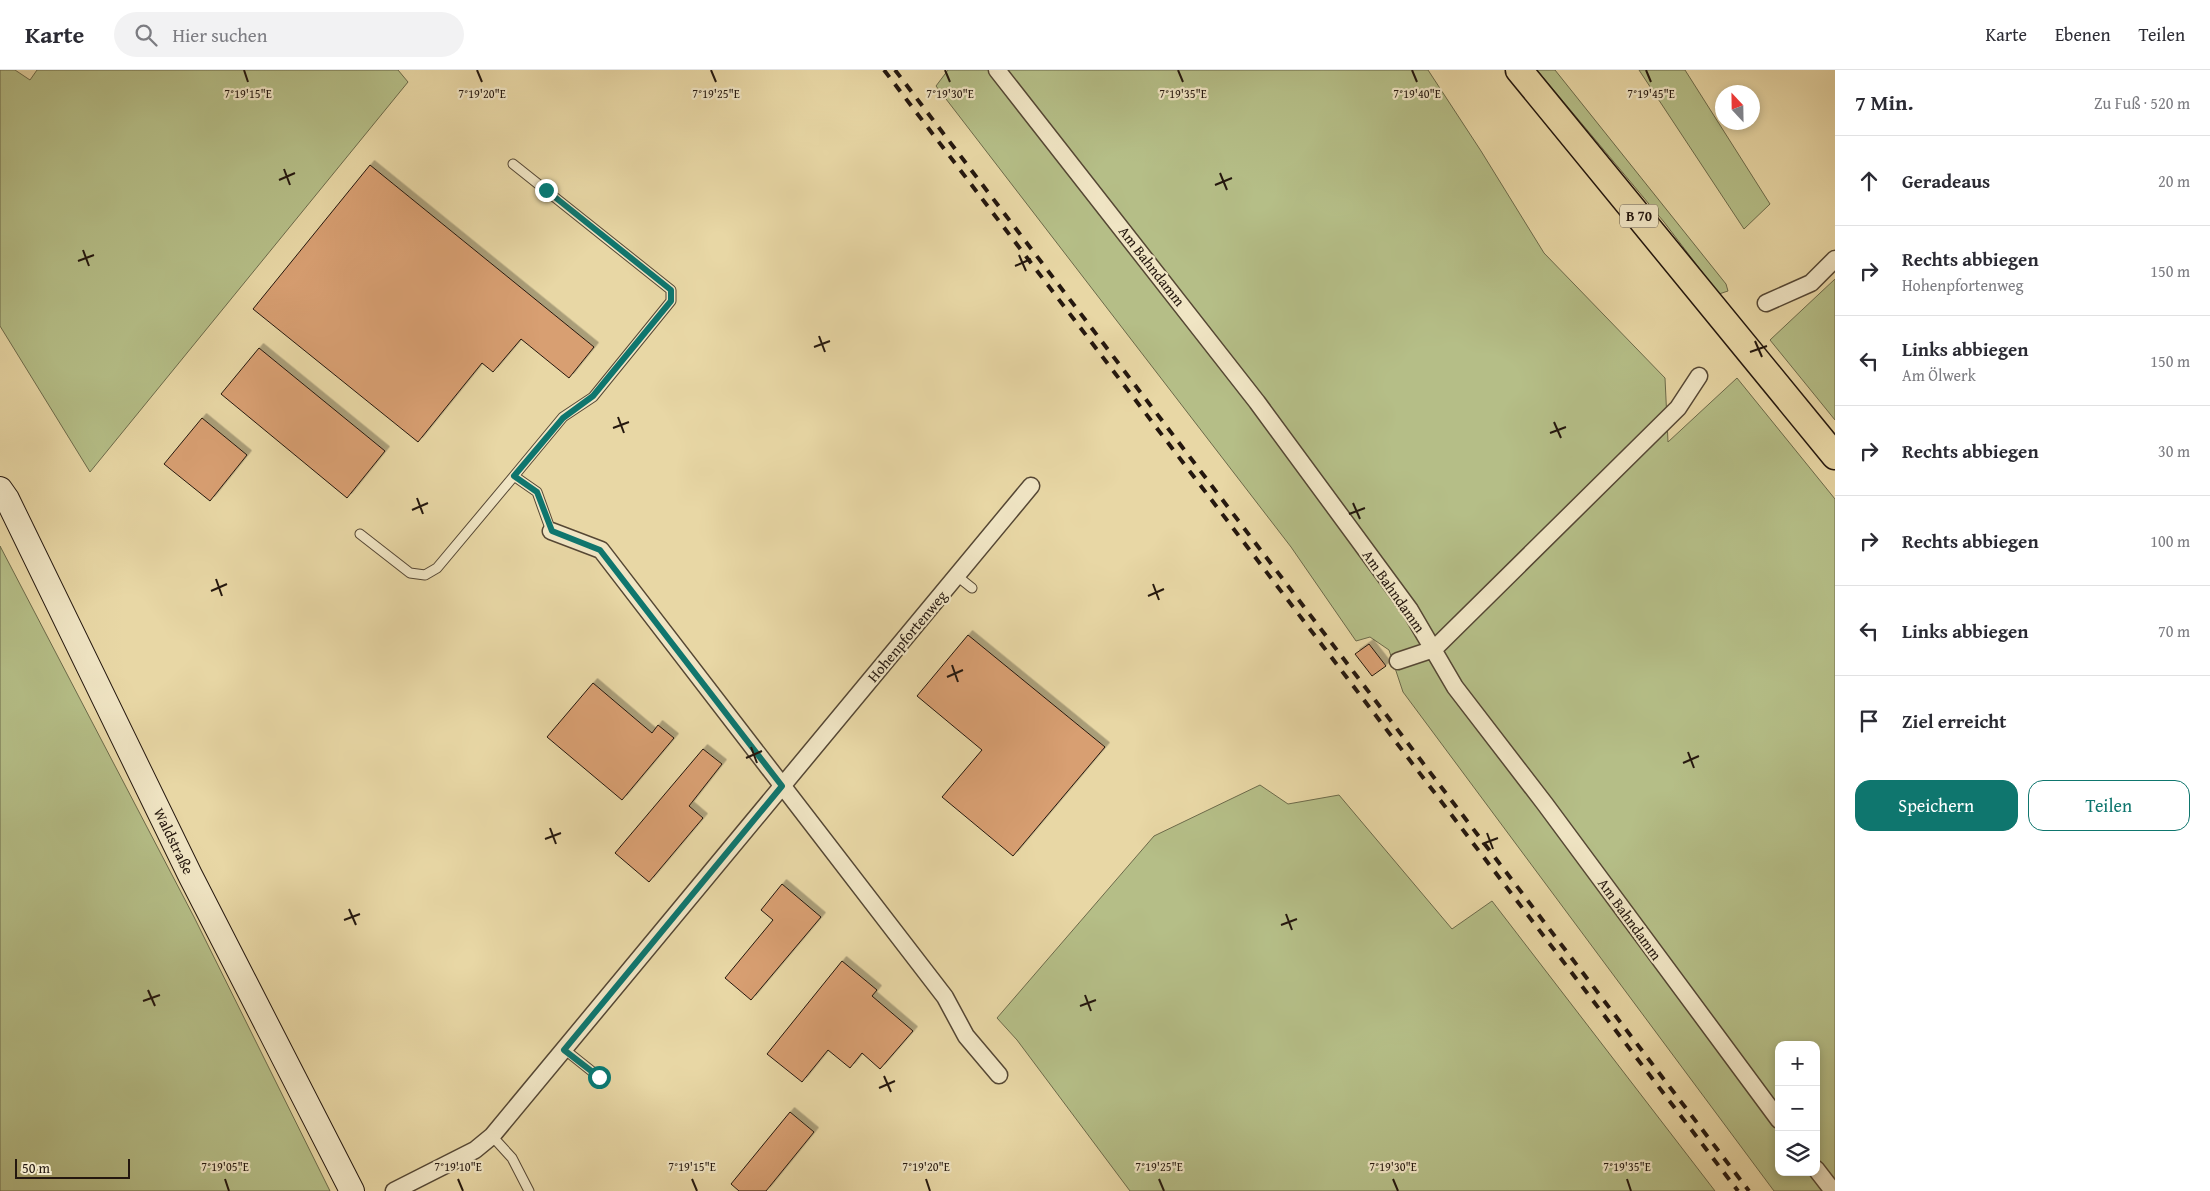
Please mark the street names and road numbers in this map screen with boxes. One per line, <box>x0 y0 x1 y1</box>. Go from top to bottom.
road number: B 70 <box>1620 204 1658 228</box>
street label: Am Bahndamm <box>1114 221 1190 311</box>
street label: Am Bahndamm <box>1358 545 1431 637</box>
street label: Hohenpfortenweg <box>862 585 952 686</box>
street label: Waldstraße <box>149 804 199 878</box>
street label: Am Bahndamm <box>1593 874 1667 965</box>

